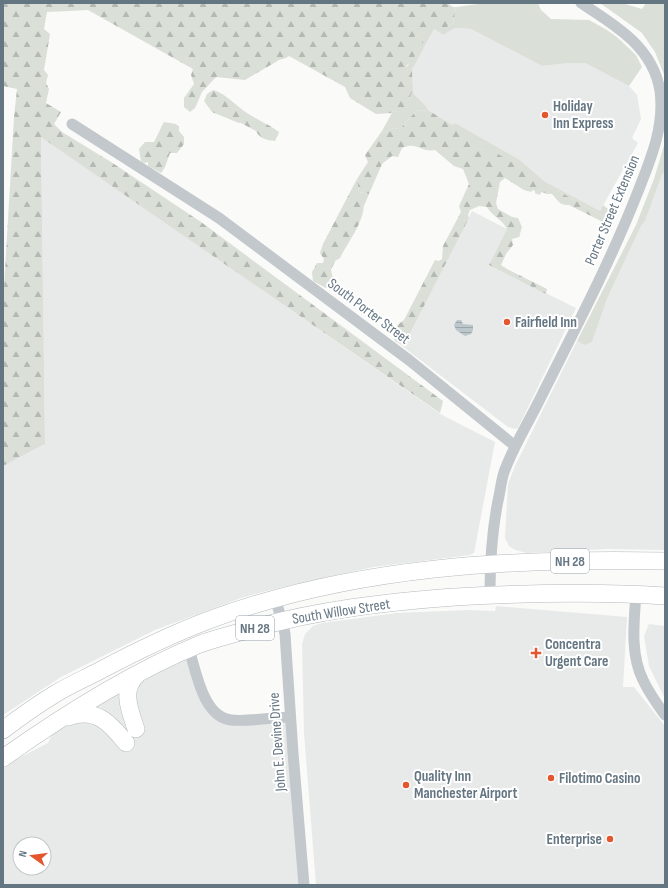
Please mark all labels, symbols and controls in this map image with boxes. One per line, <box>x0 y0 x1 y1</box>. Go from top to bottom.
place label: Holiday Inn Express <box>553 97 614 133</box>
marker: Holiday Inn Express <box>540 110 550 120</box>
street label: Porter Street Extension <box>581 152 644 268</box>
street label: South Porter Street <box>324 274 414 349</box>
place label: Fairfield Inn <box>515 313 577 332</box>
marker: Fairfield Inn <box>502 317 512 327</box>
road number: NH 28 <box>551 549 589 573</box>
street label: South Willow Street <box>291 594 392 629</box>
road number: NH 28 <box>236 616 274 640</box>
place label: Concentra Urgent Care <box>545 635 608 671</box>
marker: Concentra Urgent Care <box>530 647 542 659</box>
street label: John E. Devine Drive <box>265 692 290 793</box>
place label: Quality Inn Manchester Airport <box>414 767 517 803</box>
place label: Filotimo Casino <box>559 769 640 788</box>
marker: Filotimo Casino <box>546 773 556 783</box>
marker: Quality Inn Manchester Airport <box>401 780 411 790</box>
place label: Enterprise <box>546 830 602 849</box>
marker: Enterprise <box>605 834 615 844</box>
north arrow <box>12 836 52 876</box>
text: N <box>16 849 30 858</box>

